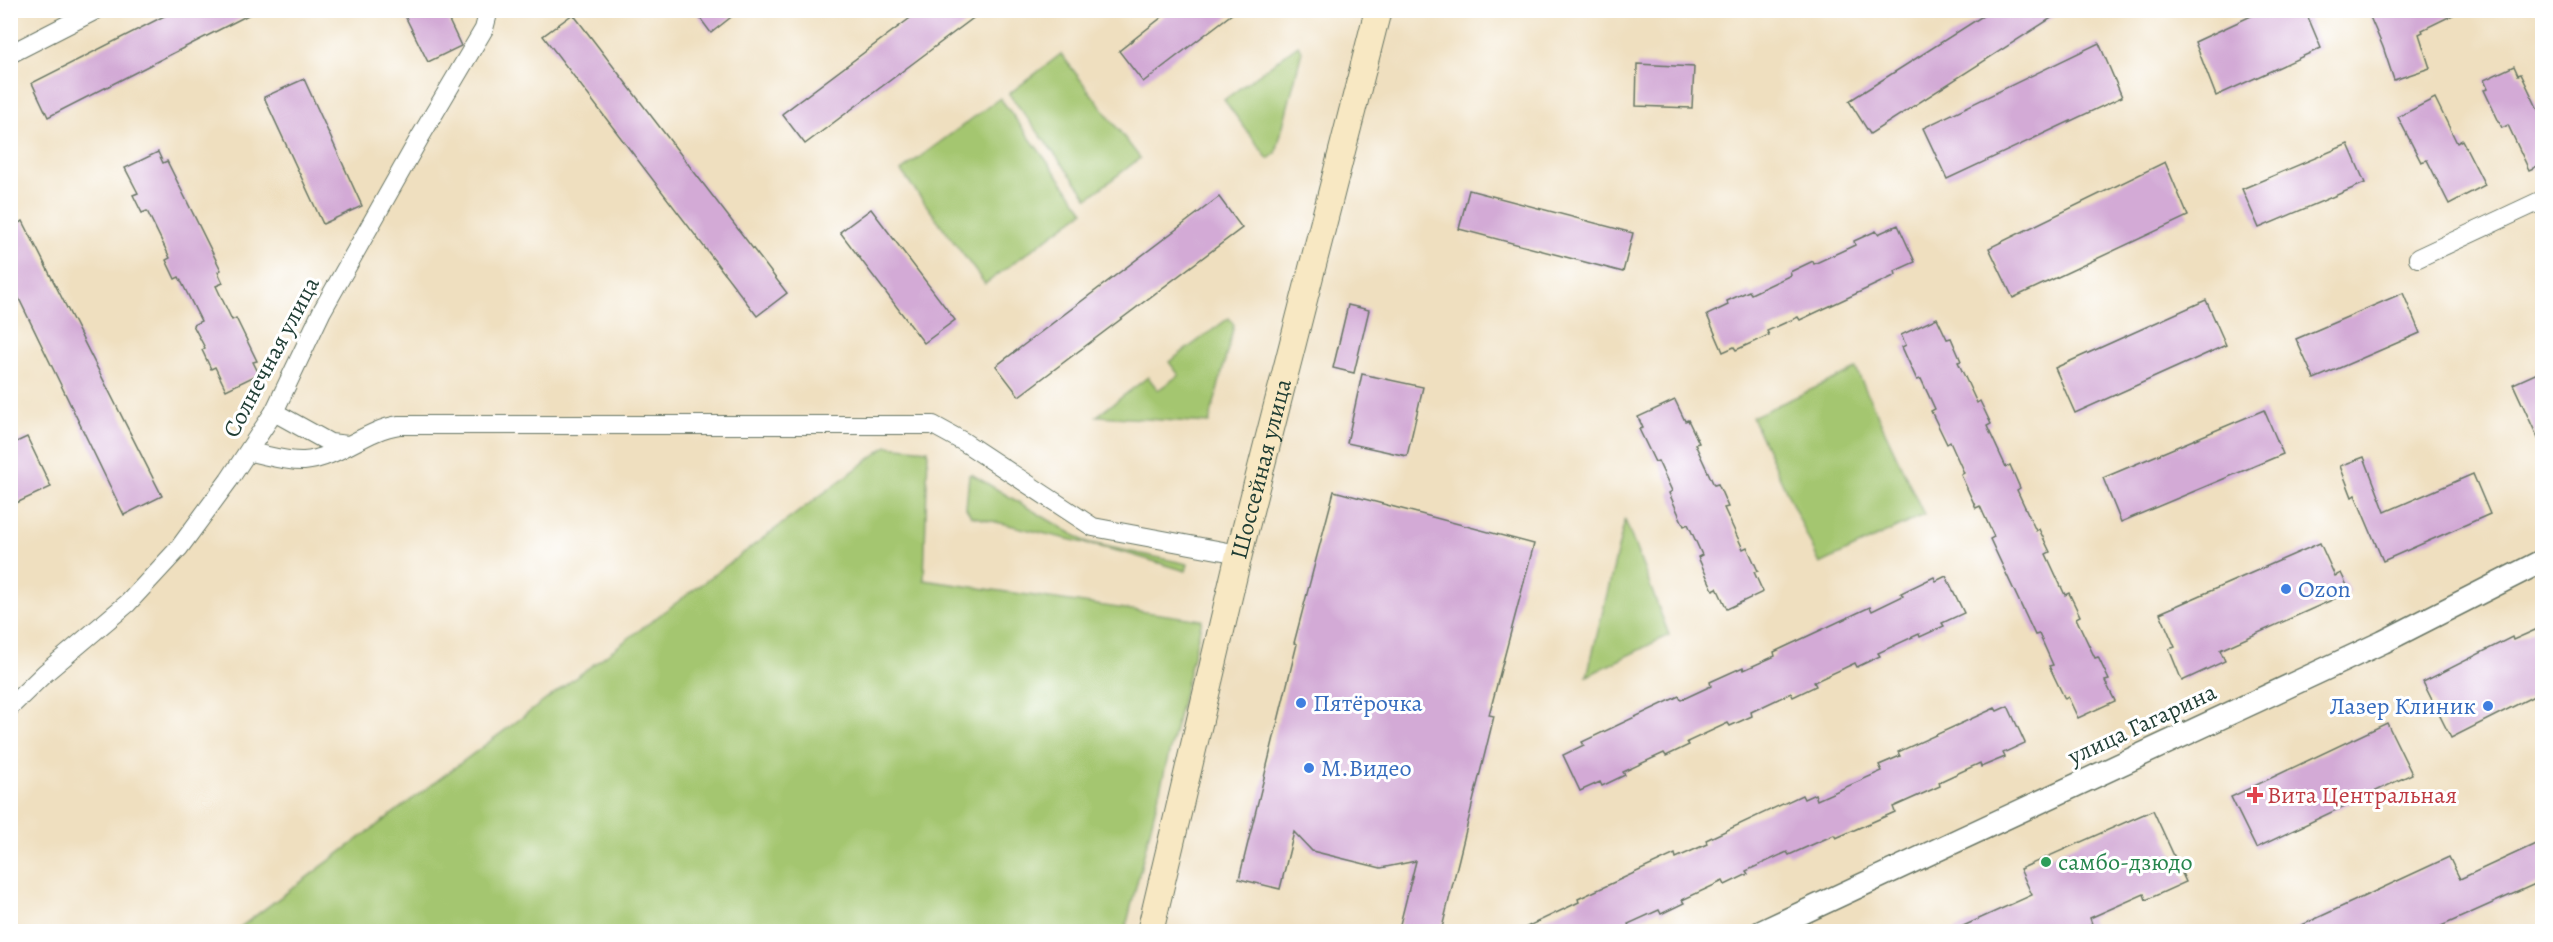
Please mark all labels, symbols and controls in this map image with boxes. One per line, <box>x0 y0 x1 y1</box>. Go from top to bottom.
street label: Солнечная улица <box>215 271 327 443</box>
street label: Шоссейная улица <box>1222 375 1299 563</box>
place label: Ozon <box>2298 573 2351 605</box>
marker: Ozon <box>2279 582 2293 596</box>
street label: улица Гагарина <box>2062 676 2221 773</box>
place label: Пятёрочка <box>1313 687 1423 719</box>
place label: Лазер Клиник <box>2329 690 2476 722</box>
marker: Пятёрочка <box>1294 696 1308 710</box>
marker: Лазер Клиник <box>2481 699 2495 713</box>
place label: М.Видео <box>1321 752 1412 784</box>
marker: М.Видео <box>1302 761 1316 775</box>
place label: Вита Центральная <box>2267 779 2457 811</box>
marker: Вита Центральная <box>2248 788 2262 802</box>
place label: самбо-дзюдо <box>2058 846 2193 878</box>
marker: самбо-дзюдо <box>2039 855 2053 869</box>

